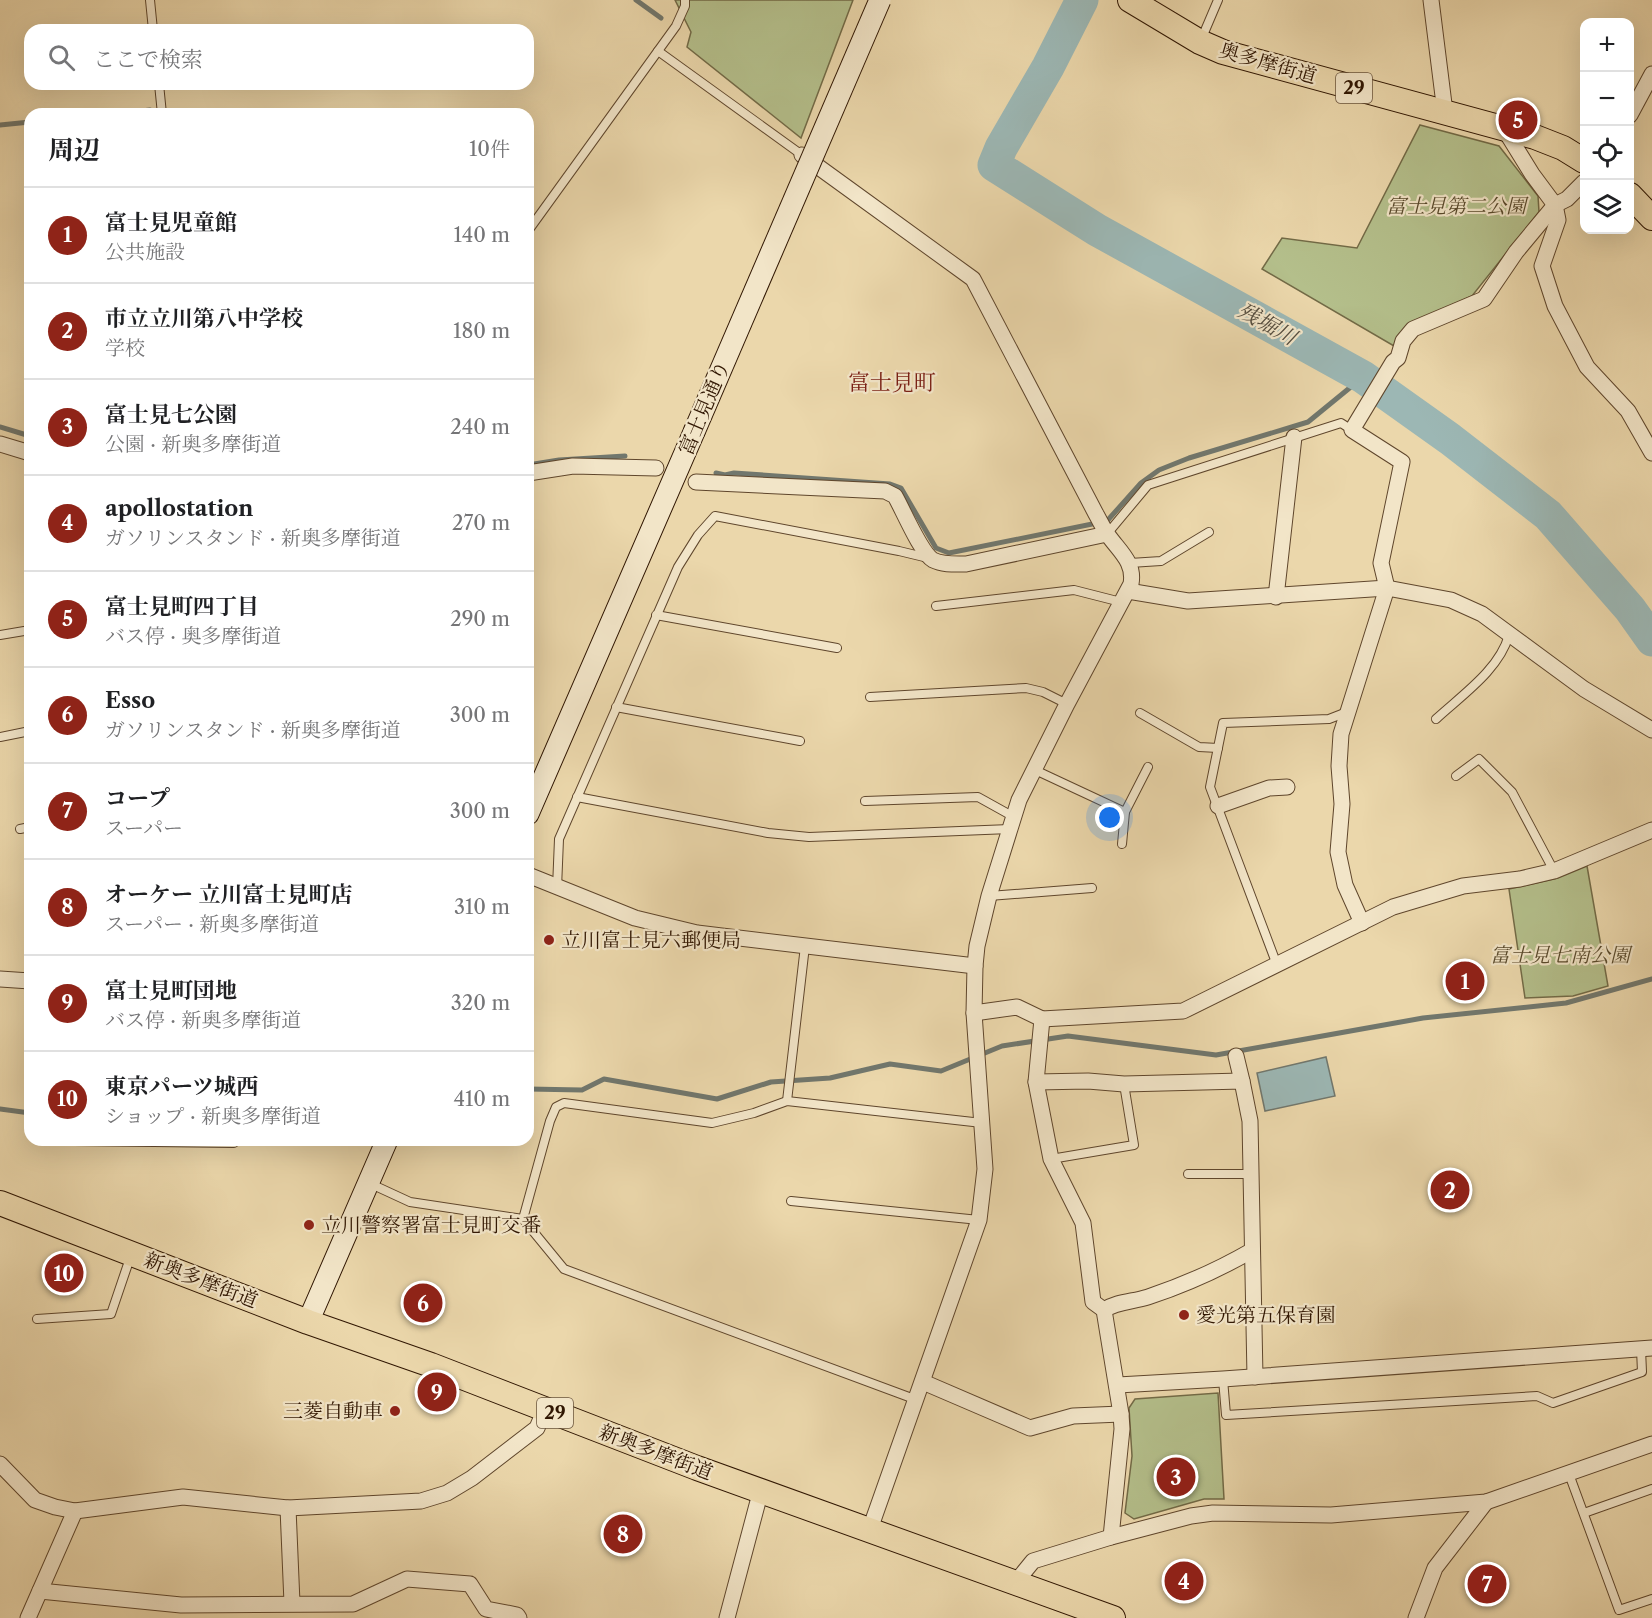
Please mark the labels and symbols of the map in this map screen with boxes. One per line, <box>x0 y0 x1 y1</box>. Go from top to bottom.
street label: 奥多摩街道 <box>1217 38 1319 88</box>
road number: 29 <box>1336 73 1372 103</box>
pin: 5 <box>1498 98 1538 142</box>
park label: 富士見第二公園 <box>1386 194 1529 218</box>
water label: 残堀川 <box>1234 297 1303 351</box>
street label: 富士見通り <box>673 357 735 459</box>
district label: 富士見町 <box>848 369 936 396</box>
your location <box>1095 803 1124 832</box>
place label: 立川富士見六郵便局 <box>561 928 741 952</box>
marker: 立川富士見六郵便局 <box>542 933 556 947</box>
park label: 富士見七南公園 <box>1490 943 1633 967</box>
pin: 1 <box>1446 958 1484 1004</box>
pin: 2 <box>1430 1168 1470 1212</box>
place label: 立川警察署富士見町交番 <box>321 1213 541 1237</box>
marker: 立川警察署富士見町交番 <box>302 1218 316 1232</box>
street label: 新奥多摩街道 <box>141 1247 261 1313</box>
pin: 10 <box>44 1250 84 1296</box>
pin: 6 <box>404 1280 442 1326</box>
place label: 愛光第五保育園 <box>1196 1303 1336 1327</box>
marker: 愛光第五保育園 <box>1177 1308 1191 1322</box>
pin: 9 <box>418 1370 456 1414</box>
road number: 29 <box>537 1398 573 1428</box>
place label: 三菱自動車 <box>283 1399 383 1423</box>
marker: 三菱自動車 <box>388 1404 402 1418</box>
street label: 新奥多摩街道 <box>596 1419 716 1485</box>
pin: 3 <box>1156 1454 1196 1500</box>
pin: 8 <box>604 1512 642 1556</box>
pin: 4 <box>1164 1558 1204 1604</box>
pin: 7 <box>1468 1562 1506 1606</box>

